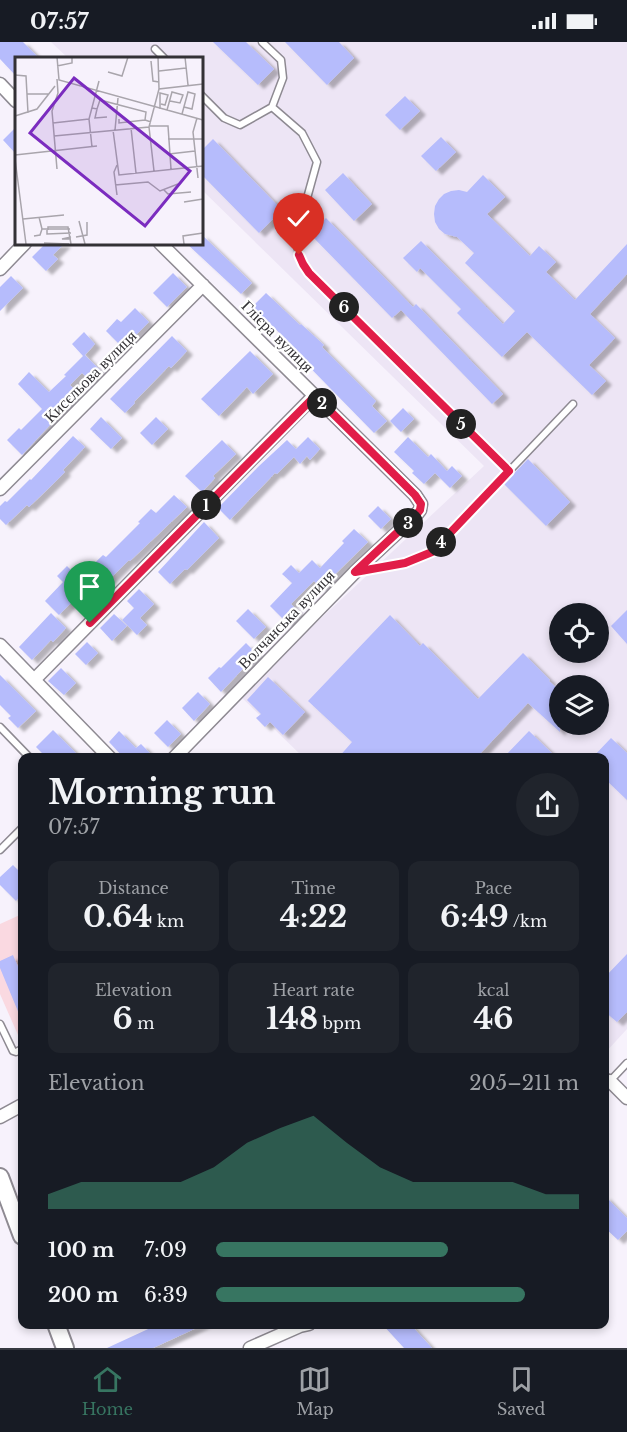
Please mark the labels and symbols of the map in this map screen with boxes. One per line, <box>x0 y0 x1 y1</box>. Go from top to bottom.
inset map <box>15 57 202 244</box>
pin <box>273 193 324 255</box>
pin: 6 <box>329 292 359 322</box>
street label: Глієра вулиця <box>238 296 319 377</box>
street label: Кисєльова вулиця <box>40 325 141 426</box>
pin: 2 <box>307 388 337 418</box>
pin: 5 <box>446 409 476 439</box>
pin: 1 <box>191 490 221 520</box>
pin: 3 <box>393 508 423 538</box>
pin: 4 <box>426 527 456 557</box>
pin <box>64 561 115 623</box>
street label: Волчанська вулиця <box>233 565 339 673</box>

